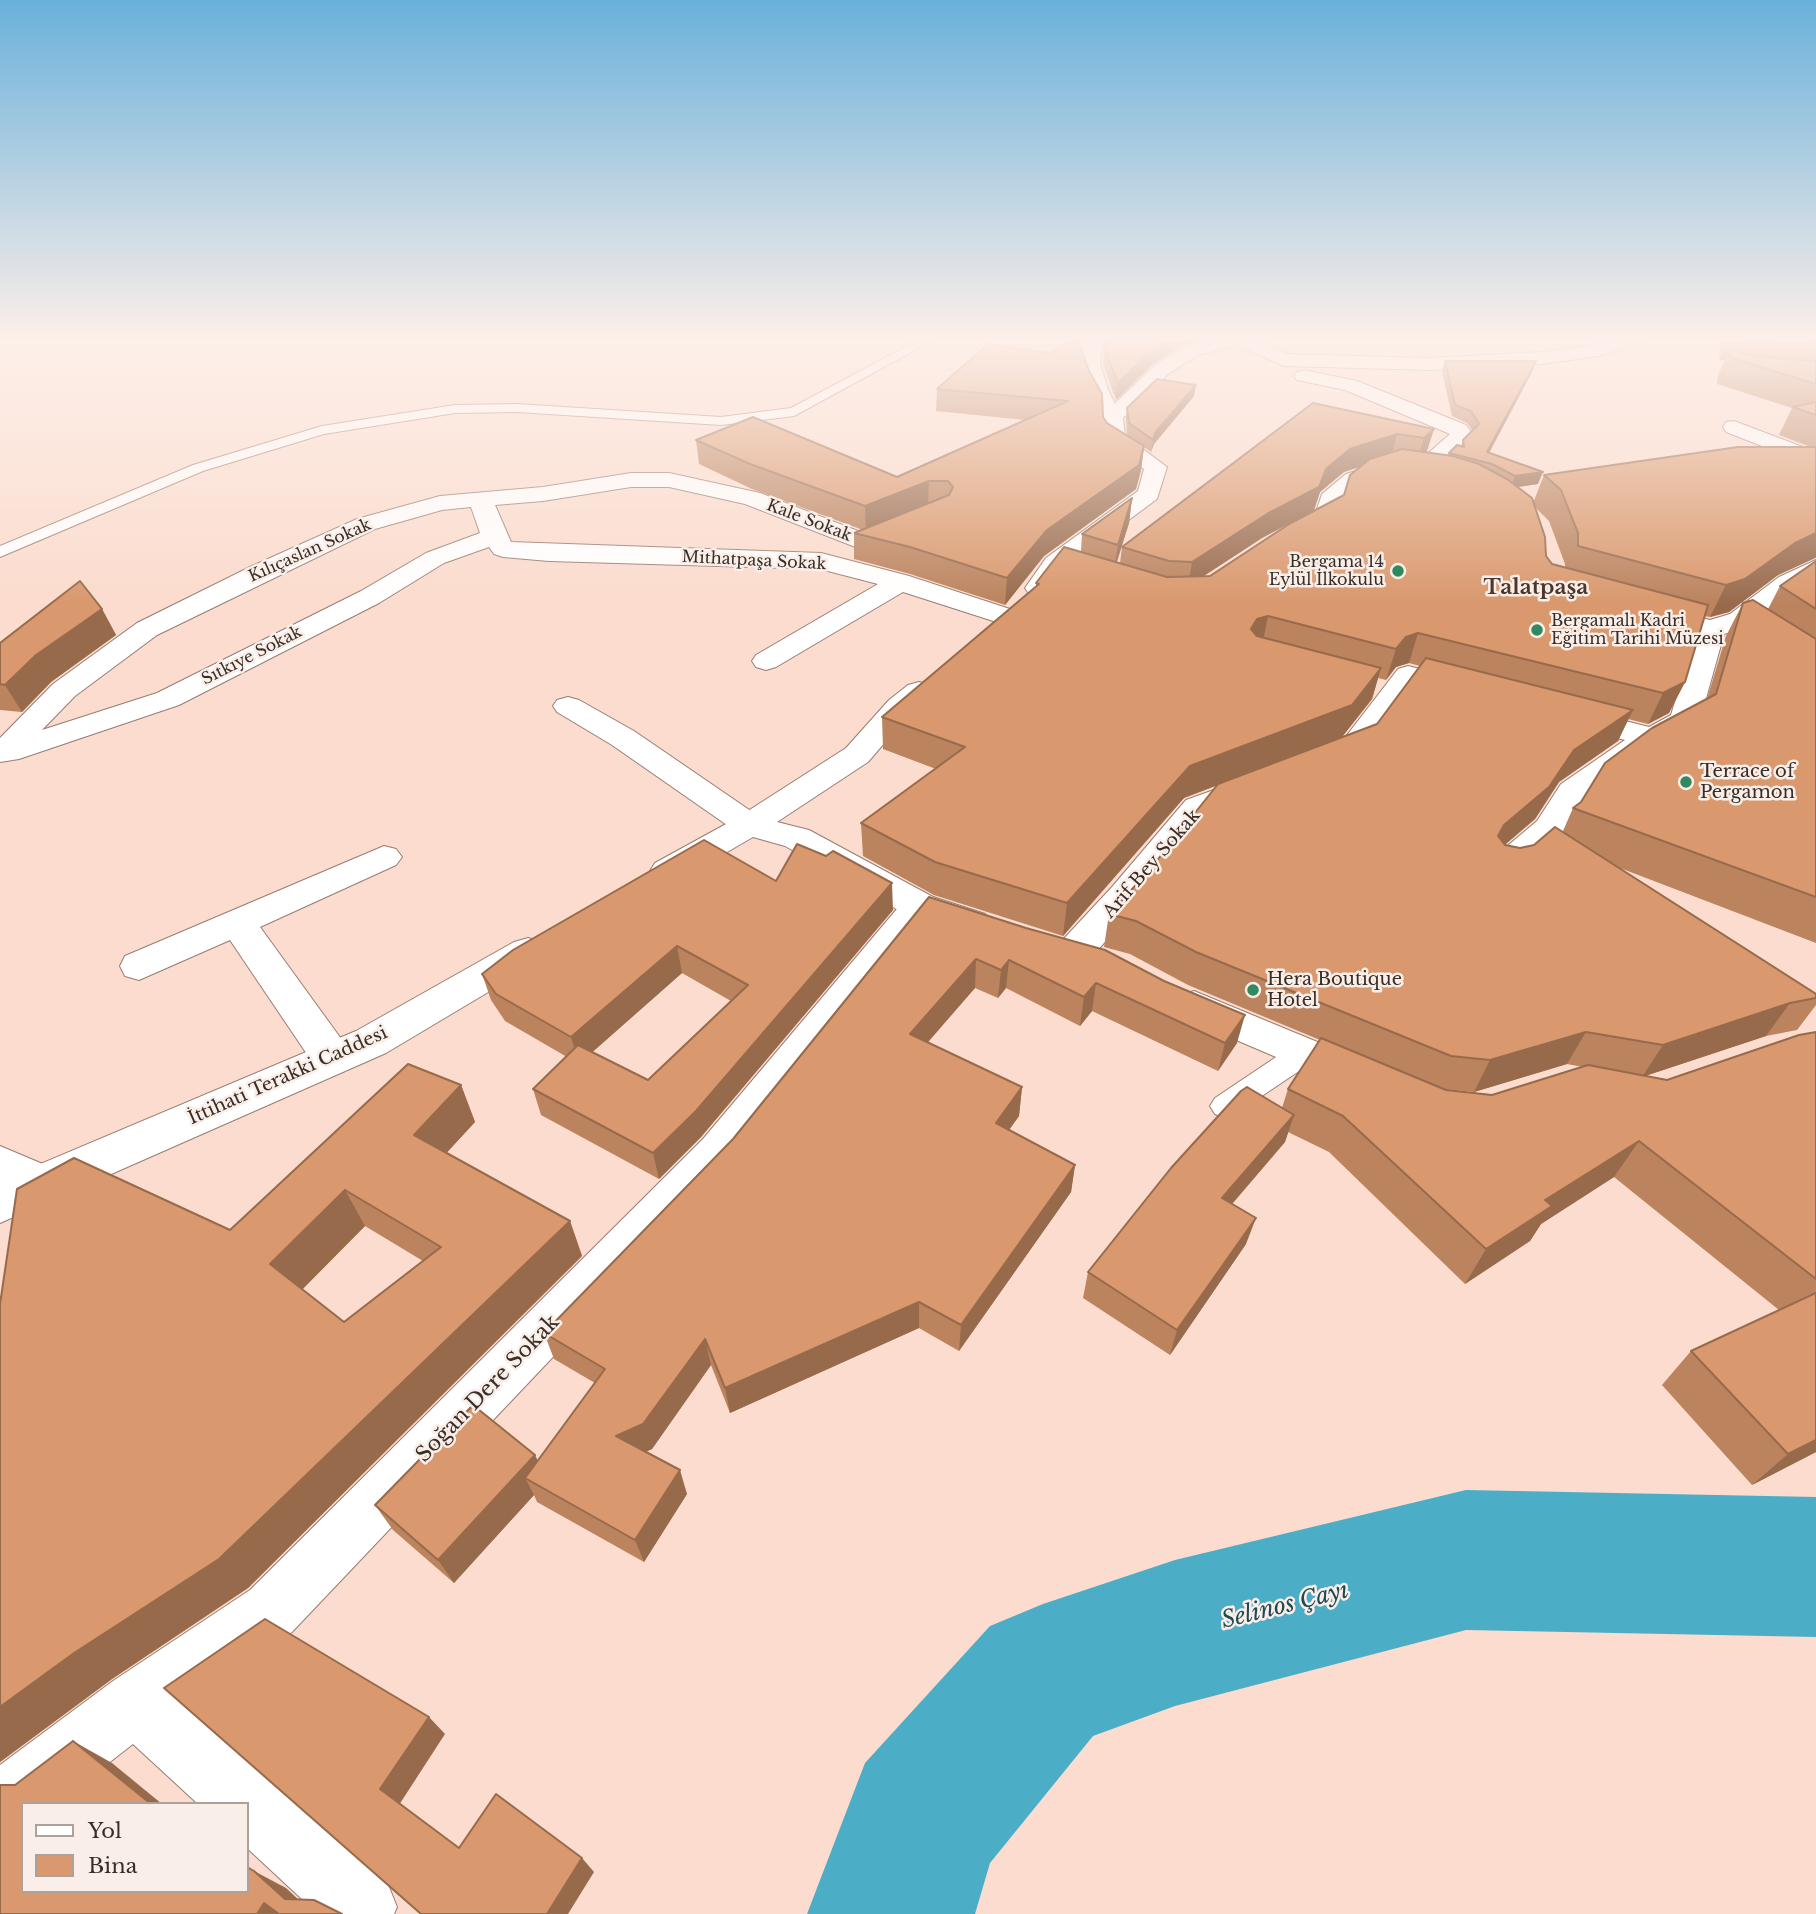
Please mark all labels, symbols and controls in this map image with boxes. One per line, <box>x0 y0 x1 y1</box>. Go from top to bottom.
street label: Kale Sokak <box>764 496 854 546</box>
street label: Kılıçaslan Sokak <box>246 515 374 587</box>
street label: Mithatpaşa Sokak <box>681 548 827 574</box>
place label: Bergama 14 Eylül İlkokulu <box>1269 552 1384 590</box>
marker: Bergama 14 Eylül İlkokulu <box>1390 563 1406 579</box>
district label: Talatpaşa <box>1484 575 1588 601</box>
place label: Bergamalı Kadri Eğitim Tarihi Müzesi <box>1551 611 1724 649</box>
street label: Sıtkıye Sokak <box>199 622 305 690</box>
marker: Bergamalı Kadri Eğitim Tarihi Müzesi <box>1529 622 1545 638</box>
place label: Terrace of Pergamon <box>1700 761 1795 804</box>
marker: Terrace of Pergamon <box>1678 774 1694 790</box>
street label: Arif Bey Sokak <box>1099 805 1205 923</box>
place label: Hera Boutique Hotel <box>1267 969 1402 1012</box>
marker: Hera Boutique Hotel <box>1245 982 1261 998</box>
street label: İttihati Terakki Caddesi <box>185 1022 391 1130</box>
street label: Soğan Dere Sokak <box>411 1310 565 1468</box>
water label: Selinos Çayı <box>1219 1577 1351 1635</box>
legend <box>21 1802 248 1893</box>
text: Yol <box>88 1818 122 1844</box>
text: Bina <box>88 1853 137 1879</box>

